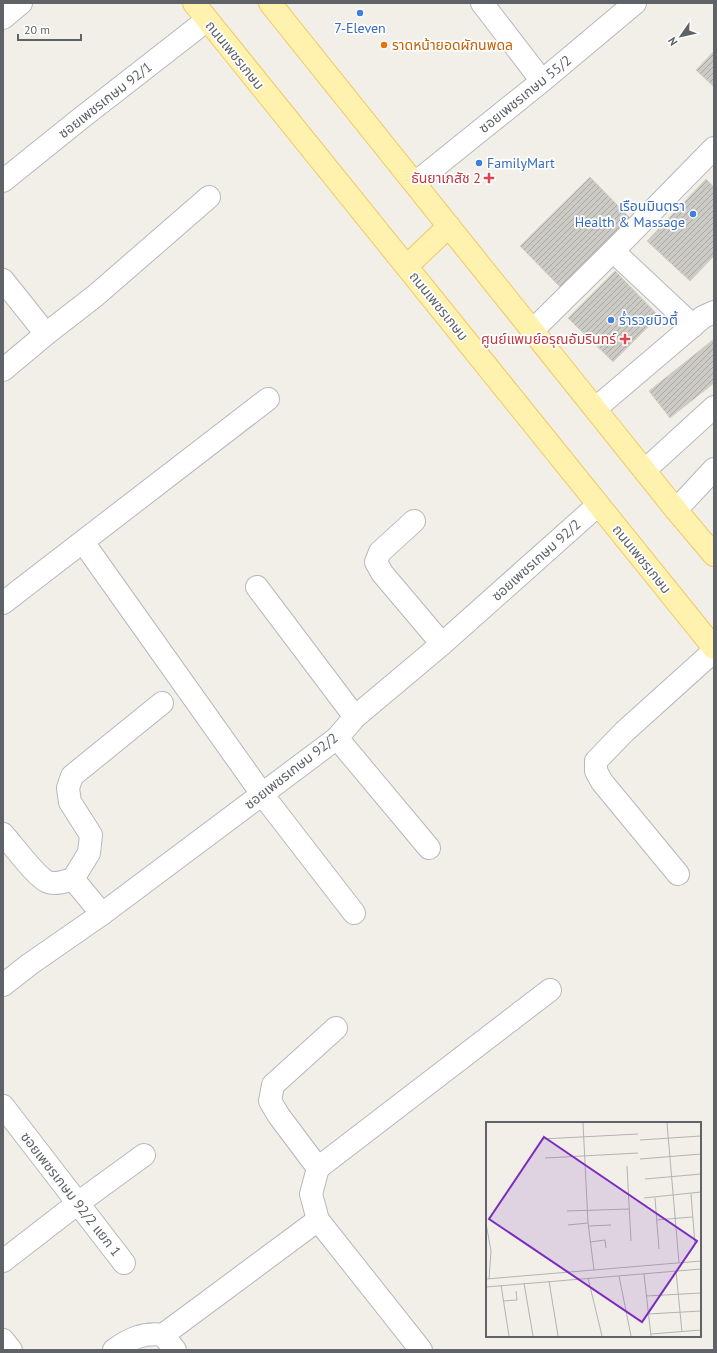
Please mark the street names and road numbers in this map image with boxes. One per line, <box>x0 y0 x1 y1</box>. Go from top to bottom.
street label: ถนนเพชรเกษม <box>202 17 268 93</box>
street label: ซอยเพชรเกษม 55/2 <box>475 51 575 137</box>
street label: ซอยเพชรเกษม 92/1 <box>55 58 155 142</box>
street label: ถนนเพชรเกษม <box>406 268 472 344</box>
street label: ซอยเพชรเกษม 92/2 <box>488 515 584 605</box>
street label: ถนนเพชรเกษม <box>609 521 675 597</box>
street label: ซอยเพชรเกษม 92/2 <box>241 729 341 813</box>
street label: ซอยเพชรเกษม 92/2 แยก 1 <box>17 1128 125 1260</box>

